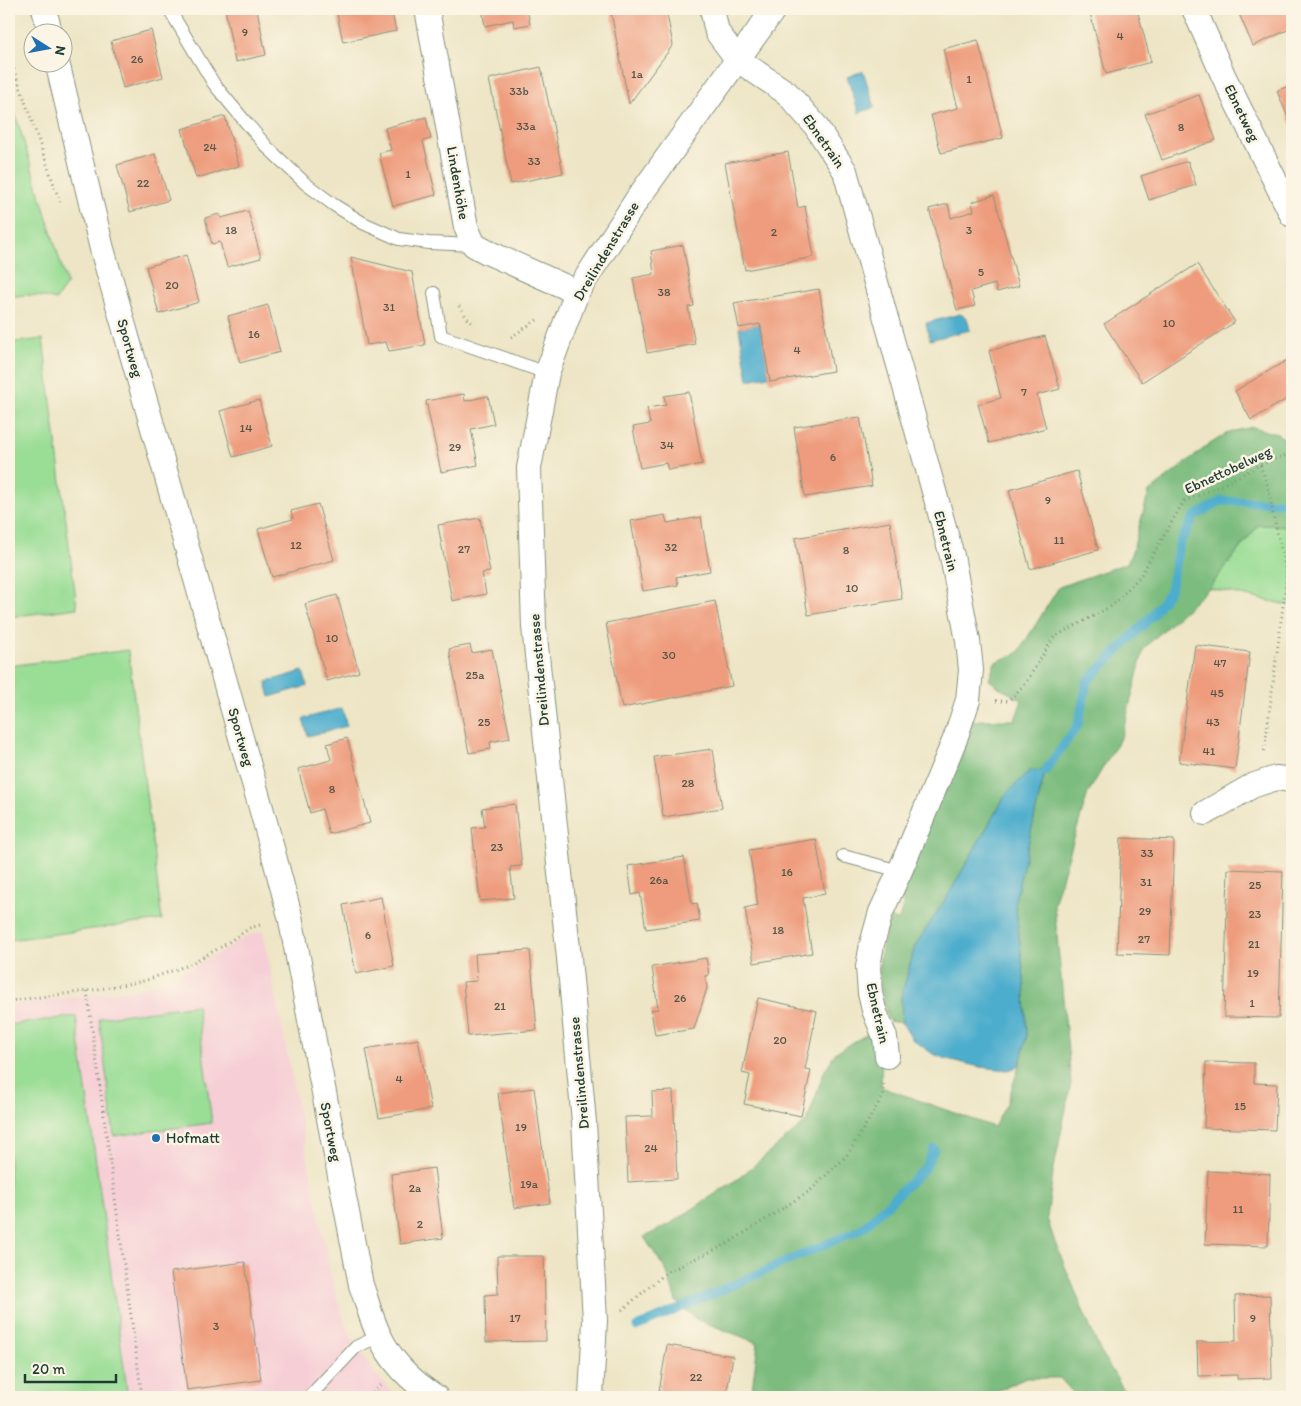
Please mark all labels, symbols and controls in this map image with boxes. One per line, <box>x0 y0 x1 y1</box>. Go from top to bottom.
north arrow <box>22 22 72 72</box>
house number: 9 <box>242 25 248 39</box>
house number: 4 <box>1116 29 1124 43</box>
text: N <box>51 44 70 57</box>
house number: 26 <box>131 52 143 66</box>
house number: 1a <box>631 67 644 81</box>
house number: 1 <box>966 72 972 86</box>
street label: Ebnetweg <box>1220 81 1264 145</box>
house number: 33b <box>509 84 529 98</box>
street label: Ebnetrain <box>799 110 849 172</box>
house number: 33a <box>516 119 536 133</box>
house number: 8 <box>1178 120 1185 134</box>
house number: 24 <box>203 140 217 154</box>
street label: Lindenhöhe <box>443 145 473 221</box>
house number: 33 <box>527 154 541 168</box>
house number: 1 <box>405 167 411 181</box>
house number: 22 <box>137 176 150 190</box>
street label: Dreilindenstrasse <box>569 198 643 304</box>
house number: 18 <box>225 223 237 237</box>
house number: 3 <box>966 223 973 237</box>
house number: 2 <box>771 225 778 239</box>
house number: 5 <box>978 265 984 279</box>
house number: 20 <box>165 278 179 292</box>
house number: 38 <box>657 285 671 299</box>
house number: 31 <box>383 300 395 314</box>
house number: 10 <box>1163 316 1175 330</box>
street label: Sportweg <box>113 317 147 380</box>
house number: 16 <box>248 327 260 341</box>
house number: 4 <box>793 343 801 357</box>
house number: 7 <box>1021 385 1027 399</box>
house number: 14 <box>240 421 252 435</box>
house number: 34 <box>660 438 674 452</box>
house number: 29 <box>449 440 461 454</box>
street label: Ebnettobelweg <box>1182 442 1275 498</box>
house number: 6 <box>830 450 836 464</box>
house number: 9 <box>1045 493 1051 507</box>
street label: Ebnetrain <box>930 509 962 573</box>
house number: 11 <box>1053 533 1065 547</box>
house number: 12 <box>290 538 303 552</box>
house number: 32 <box>665 540 678 554</box>
house number: 27 <box>458 542 470 556</box>
house number: 8 <box>843 543 850 557</box>
house number: 10 <box>846 581 858 595</box>
street label: Dreilindenstrasse <box>525 613 553 727</box>
house number: 10 <box>326 631 338 645</box>
house number: 30 <box>662 648 676 662</box>
house number: 47 <box>1213 656 1227 670</box>
house number: 25a <box>466 668 485 682</box>
house number: 45 <box>1210 686 1224 700</box>
street label: Sportweg <box>224 706 258 769</box>
house number: 25 <box>478 715 490 729</box>
house number: 43 <box>1206 715 1220 729</box>
house number: 41 <box>1203 744 1216 758</box>
house number: 28 <box>682 776 695 790</box>
house number: 8 <box>329 782 336 796</box>
house number: 23 <box>491 840 504 854</box>
house number: 33 <box>1140 846 1154 860</box>
house number: 16 <box>781 865 793 879</box>
house number: 26a <box>650 873 669 887</box>
house number: 31 <box>1140 875 1152 889</box>
house number: 25 <box>1249 878 1261 892</box>
house number: 29 <box>1139 904 1151 918</box>
house number: 23 <box>1249 907 1262 921</box>
house number: 18 <box>772 923 784 937</box>
house number: 6 <box>365 928 371 942</box>
house number: 27 <box>1138 932 1150 946</box>
house number: 21 <box>1248 937 1260 951</box>
house number: 19 <box>1247 966 1259 980</box>
street label: Ebnetrain <box>862 981 894 1045</box>
house number: 26 <box>674 991 686 1005</box>
house number: 1 <box>1249 996 1255 1010</box>
house number: 21 <box>494 999 506 1013</box>
street label: Dreilindenstrasse <box>565 1016 593 1130</box>
house number: 20 <box>773 1033 787 1047</box>
house number: 4 <box>395 1072 403 1086</box>
house number: 15 <box>1234 1099 1246 1113</box>
street label: Sportweg <box>316 1101 346 1164</box>
house number: 19 <box>515 1120 527 1134</box>
place label: Hofmatt <box>166 1129 220 1147</box>
marker: Hofmatt <box>150 1132 162 1144</box>
house number: 24 <box>644 1141 658 1155</box>
house number: 19a <box>520 1177 539 1191</box>
house number: 2a <box>409 1181 422 1195</box>
house number: 11 <box>1232 1202 1244 1216</box>
house number: 2 <box>417 1217 424 1231</box>
house number: 17 <box>509 1311 521 1325</box>
house number: 9 <box>1250 1311 1256 1325</box>
house number: 3 <box>213 1319 220 1333</box>
scale bar <box>25 1351 116 1383</box>
text: 20 m <box>32 1360 66 1378</box>
house number: 22 <box>690 1370 703 1384</box>

